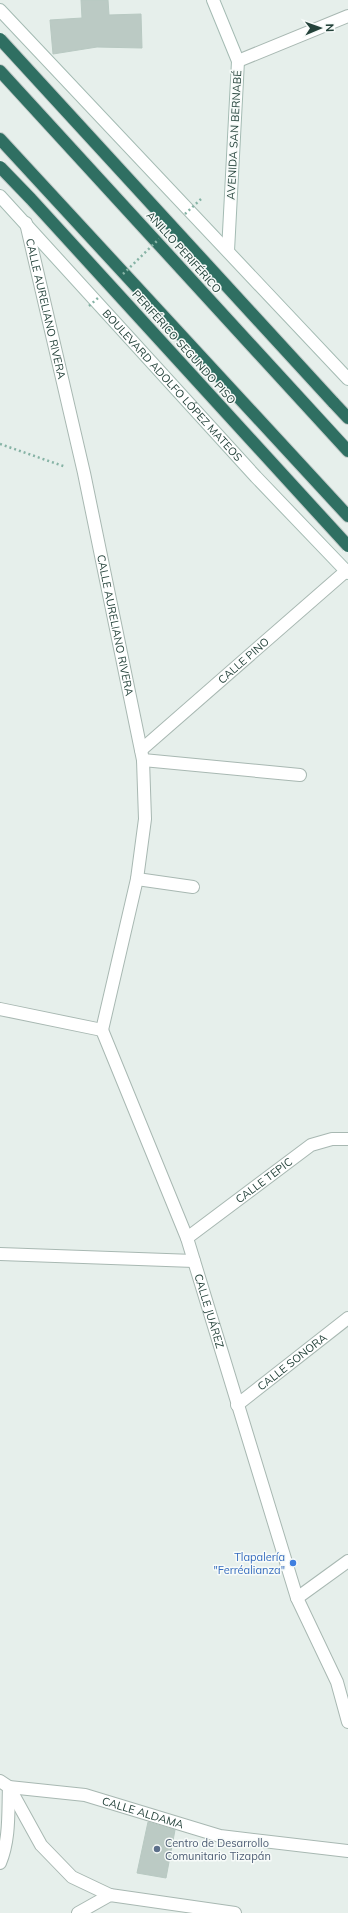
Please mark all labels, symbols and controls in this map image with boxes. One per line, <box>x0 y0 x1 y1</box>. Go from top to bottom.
north arrow <box>300 8 340 48</box>
text: N <box>323 23 337 32</box>
street label: AVENIDA SAN BERNABÉ <box>224 70 244 200</box>
street label: ANILLO PERIFÉRICO <box>144 208 224 296</box>
street label: CALLE AURELIANO RIVERA <box>23 237 69 380</box>
street label: PERIFÉRICO SEGUNDO PISO <box>129 287 239 407</box>
street label: BOULEVARD ADOLFO LÓPEZ MATEOS <box>100 306 245 464</box>
street label: CALLE AURELIANO RIVERA <box>94 553 137 697</box>
street label: CALLE PINO <box>215 634 272 687</box>
street label: CALLE TEPIC <box>233 1155 295 1206</box>
street label: CALLE JUÁREZ <box>191 1272 227 1350</box>
street label: CALLE SONORA <box>255 1330 330 1393</box>
place label: Tlapalería "Ferréalianza" <box>213 1550 285 1577</box>
marker: Tlapalería "Ferréalianza" <box>288 1558 298 1568</box>
street label: CALLE ALDAMA <box>100 1794 185 1832</box>
place label: Centro de Desarrollo Comunitario Tizapán <box>165 1836 271 1863</box>
marker: Centro de Desarrollo Comunitario Tizapán <box>152 1844 162 1854</box>

